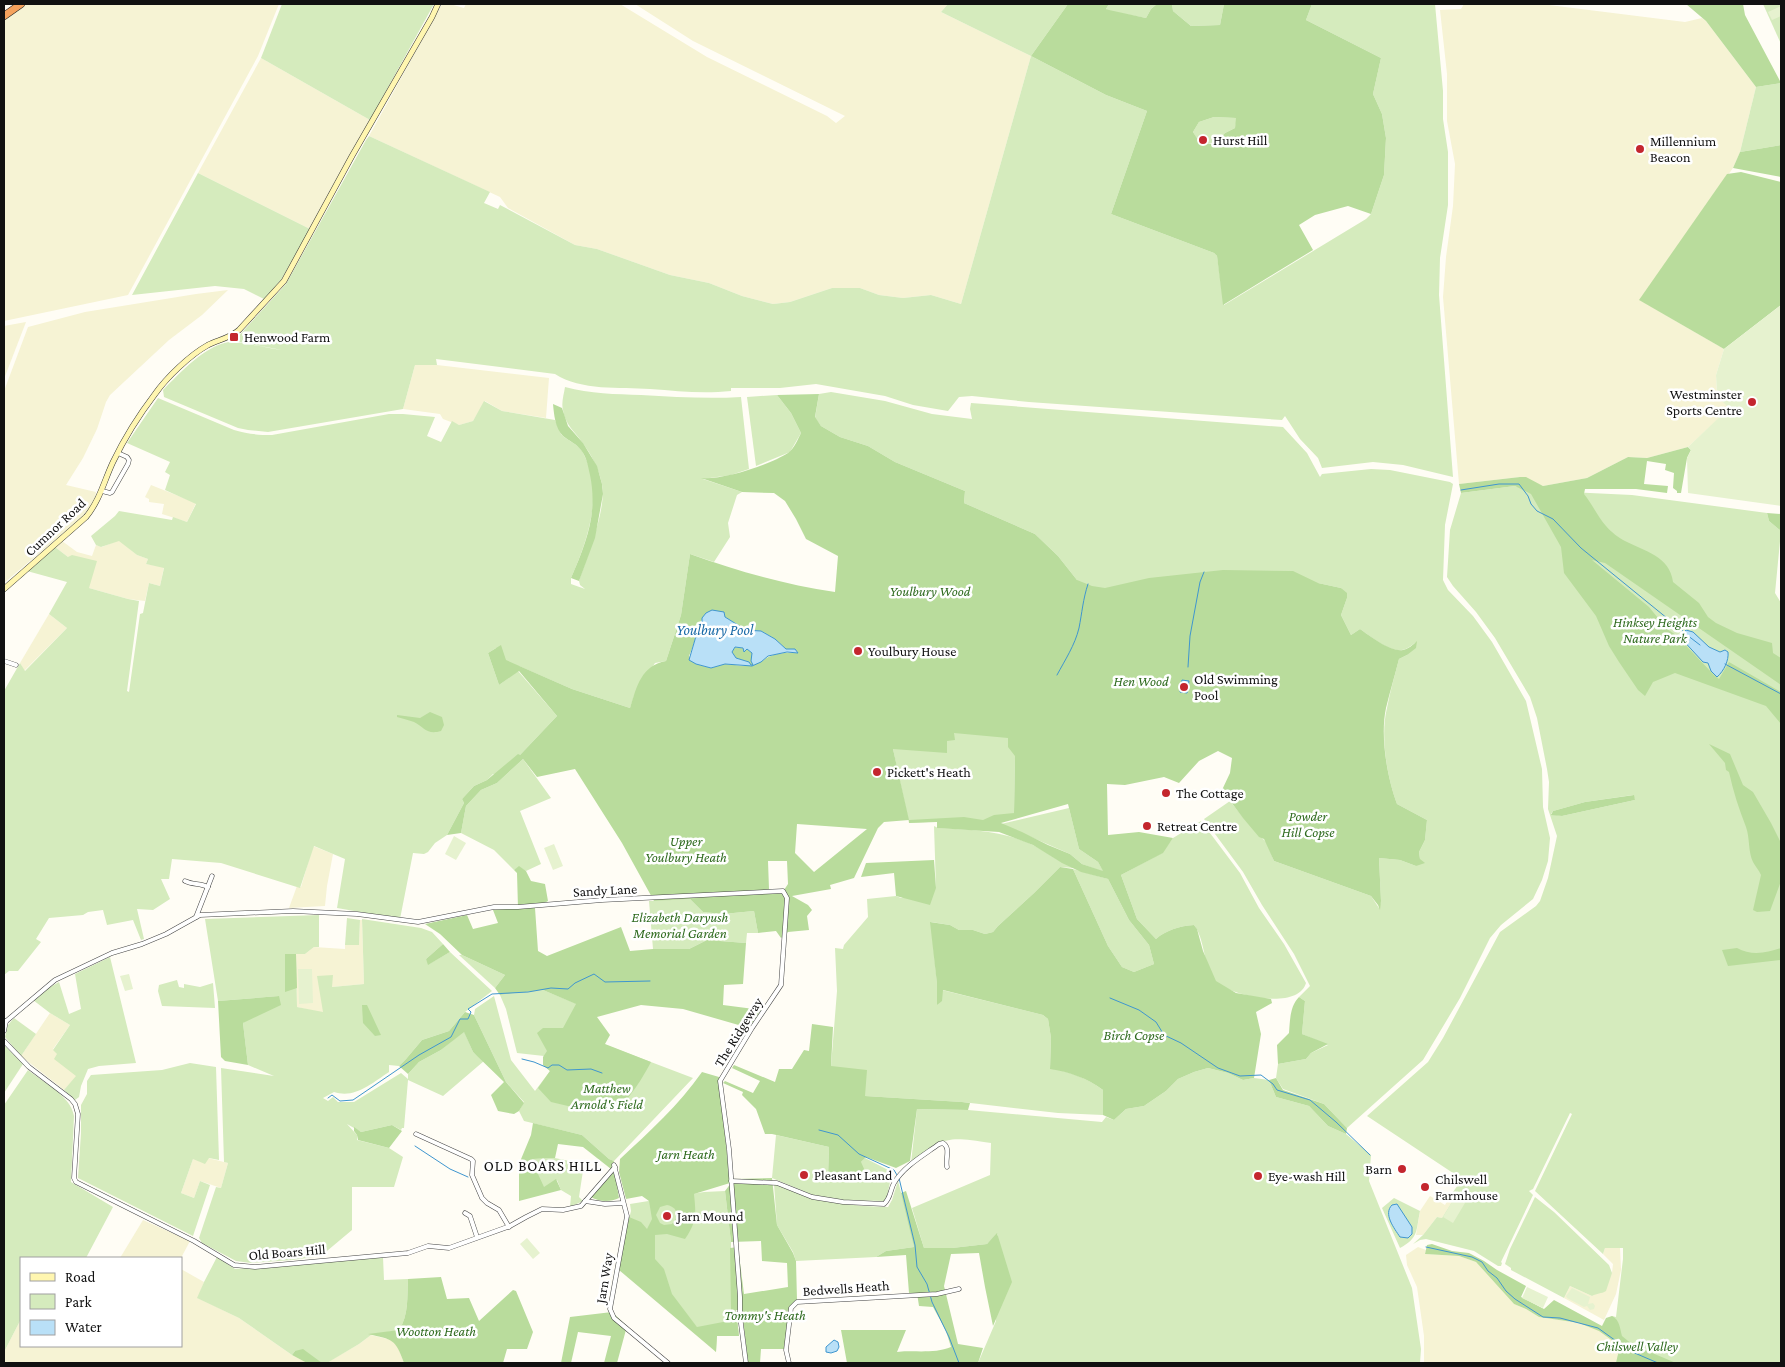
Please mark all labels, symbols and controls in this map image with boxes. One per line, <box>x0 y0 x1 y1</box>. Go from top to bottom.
place label: Hurst Hill <box>1213 132 1268 148</box>
place label: Millennium Beacon <box>1650 133 1716 165</box>
marker: Hurst Hill <box>1197 134 1209 146</box>
marker: Millennium Beacon <box>1634 143 1646 155</box>
place label: Henwood Farm <box>244 329 330 345</box>
marker: Henwood Farm <box>228 331 240 343</box>
place label: Westminster Sports Centre <box>1666 386 1742 418</box>
marker: Westminster Sports Centre <box>1746 396 1758 408</box>
street label: Cumnor Road <box>21 494 89 559</box>
park label: Youlbury Wood <box>890 583 971 599</box>
park label: Hinksey Heights Nature Park <box>1613 614 1698 646</box>
water label: Youlbury Pool <box>676 622 754 639</box>
place label: Youlbury House <box>868 643 956 659</box>
marker: Youlbury House <box>852 645 864 657</box>
place label: Old Swimming Pool <box>1194 671 1278 703</box>
park label: Hen Wood <box>1113 673 1169 689</box>
marker: Old Swimming Pool <box>1178 681 1190 693</box>
place label: Pickett's Heath <box>887 764 971 780</box>
marker: Pickett's Heath <box>871 766 883 778</box>
place label: The Cottage <box>1176 785 1244 801</box>
marker: The Cottage <box>1160 787 1172 799</box>
park label: Powder Hill Copse <box>1282 808 1335 840</box>
place label: Retreat Centre <box>1157 818 1237 834</box>
marker: Retreat Centre <box>1141 820 1153 832</box>
park label: Upper Youlbury Heath <box>645 833 727 865</box>
street label: Sandy Lane <box>573 880 637 900</box>
park label: Elizabeth Daryush Memorial Garden <box>632 909 729 941</box>
street label: The Ridgeway <box>710 994 766 1070</box>
park label: Birch Copse <box>1104 1027 1165 1043</box>
park label: Matthew Arnold's Field <box>570 1080 643 1112</box>
park label: Jarn Heath <box>654 1146 715 1162</box>
district label: OLD BOARS HILL <box>484 1158 602 1174</box>
place label: Barn <box>1365 1161 1392 1177</box>
marker: Barn <box>1396 1163 1408 1175</box>
place label: Pleasant Land <box>814 1167 893 1183</box>
place label: Eye-wash Hill <box>1268 1168 1346 1184</box>
marker: Pleasant Land <box>798 1169 810 1181</box>
marker: Eye-wash Hill <box>1252 1170 1264 1182</box>
place label: Chilswell Farmhouse <box>1435 1171 1498 1203</box>
marker: Chilswell Farmhouse <box>1419 1181 1431 1193</box>
place label: Jarn Mound <box>675 1208 744 1224</box>
marker: Jarn Mound <box>661 1210 673 1222</box>
street label: Old Boars Hill <box>248 1241 327 1263</box>
street label: Jarn Way <box>592 1251 616 1306</box>
legend <box>20 1257 182 1347</box>
text: Road <box>65 1269 96 1285</box>
street label: Bedwells Heath <box>802 1277 890 1299</box>
text: Park <box>65 1294 92 1310</box>
park label: Tommy's Heath <box>724 1307 806 1323</box>
text: Water <box>65 1319 102 1335</box>
park label: Wootton Heath <box>396 1323 476 1339</box>
park label: Chilswell Valley <box>1596 1338 1678 1354</box>

